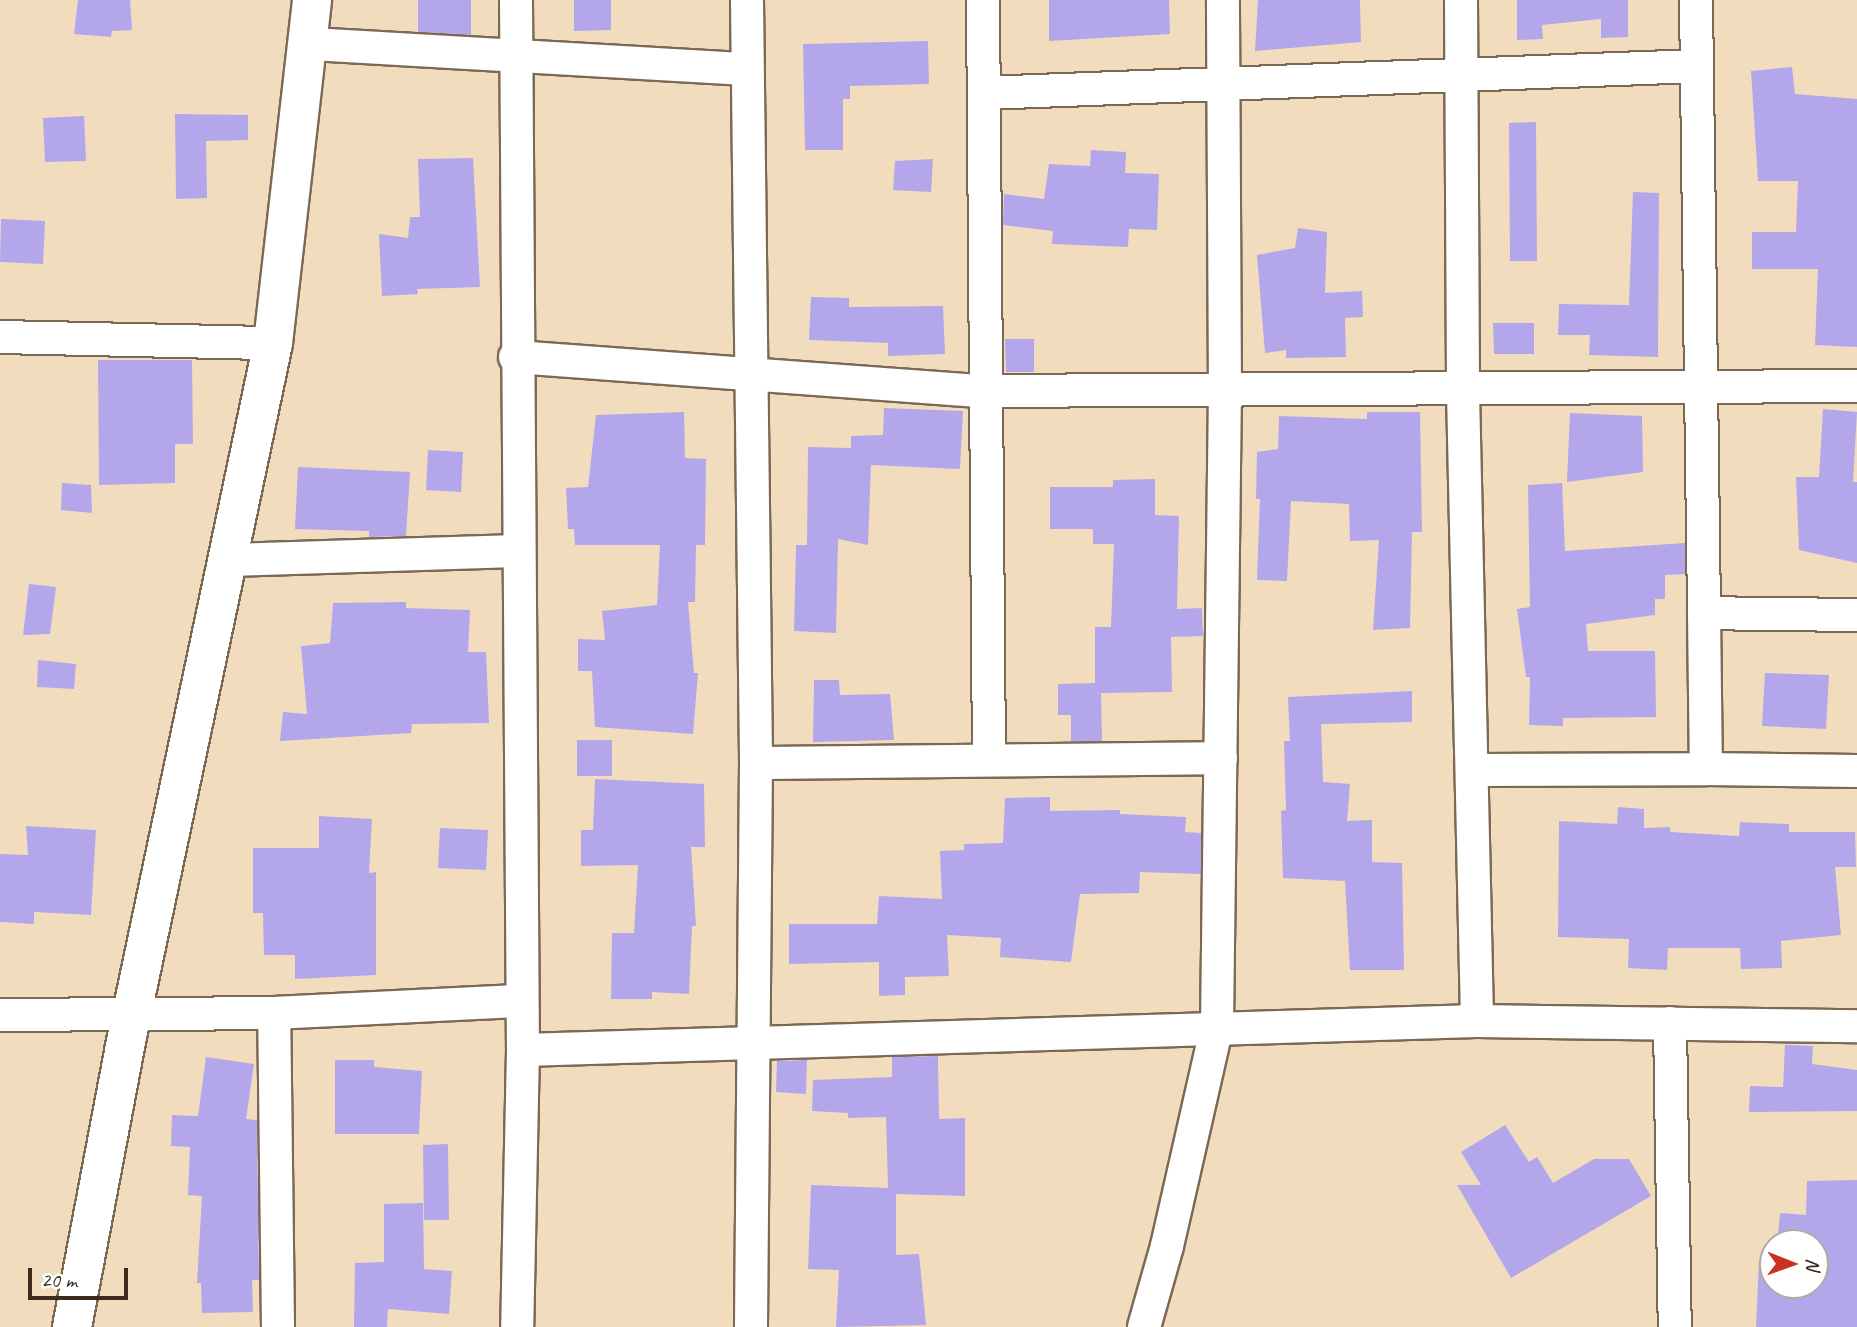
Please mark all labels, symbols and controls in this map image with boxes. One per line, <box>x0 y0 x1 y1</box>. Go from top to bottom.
north arrow <box>1759 1229 1829 1299</box>
scale bar <box>32 1254 131 1298</box>
text: N <box>1801 1258 1825 1270</box>
text: 20 m <box>41 1267 77 1293</box>

